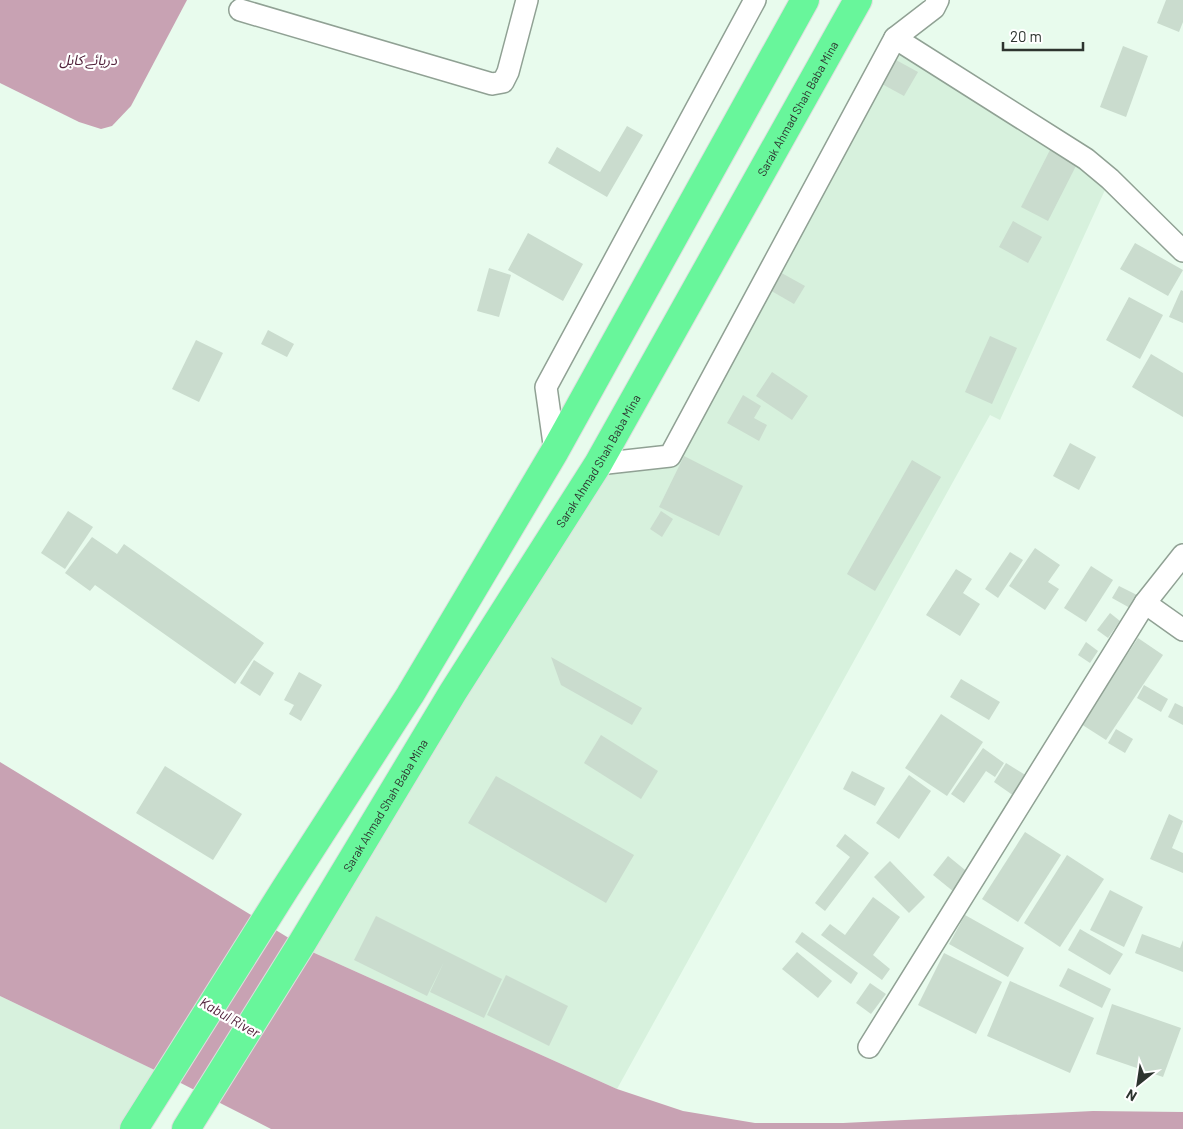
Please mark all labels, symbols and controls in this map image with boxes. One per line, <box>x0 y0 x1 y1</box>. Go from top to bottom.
scale bar <box>1003 20 1083 52</box>
text: 20 m <box>1010 27 1042 45</box>
street label: Sarak Ahmad Shah Baba Mina <box>754 38 841 178</box>
water label: دریائے کابل <box>59 51 117 69</box>
street label: Sarak Ahmad Shah Baba Mina <box>553 392 643 530</box>
street label: Sarak Ahmad Shah Baba Mina <box>340 736 430 874</box>
water label: Kabul River <box>197 993 264 1041</box>
north arrow <box>1113 1059 1163 1109</box>
text: N <box>1123 1086 1140 1105</box>

